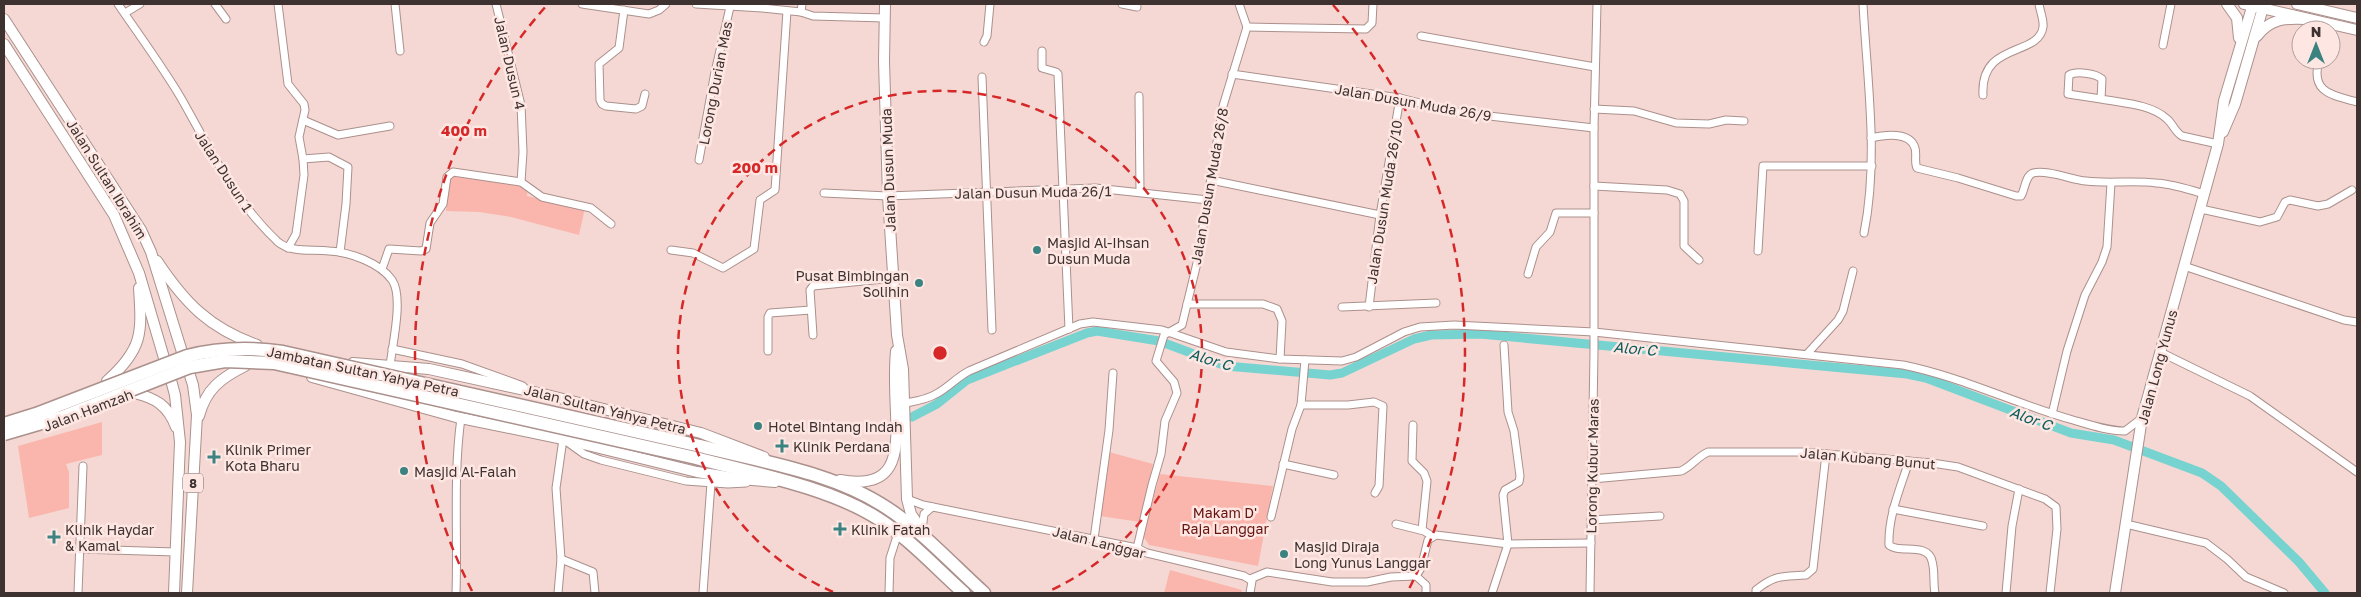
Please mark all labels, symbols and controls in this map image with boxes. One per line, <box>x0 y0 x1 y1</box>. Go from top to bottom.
street label: Jalan Dusun 4 <box>491 15 529 111</box>
street label: Lorong Durian Mas <box>695 20 735 146</box>
north arrow <box>2291 20 2341 70</box>
text: N <box>2311 23 2321 40</box>
street label: Jalan Dusun Muda 26/9 <box>1333 80 1493 124</box>
street label: Jalan Dusun Muda 26/8 <box>1187 106 1231 266</box>
street label: Jalan Dusun Muda <box>877 108 899 232</box>
street label: Jalan Sultan Ibrahim <box>63 116 151 242</box>
street label: Jalan Dusun Muda 26/10 <box>1363 119 1405 285</box>
text: 400 m <box>441 121 487 139</box>
street label: Jalan Dusun 1 <box>191 127 257 215</box>
text: 200 m <box>732 158 778 176</box>
street label: Jalan Dusun Muda 26/1 <box>954 182 1112 202</box>
place label: Masjid Al-Ihsan Dusun Muda <box>1047 234 1149 267</box>
marker: Masjid Al-Ihsan Dusun Muda <box>1031 244 1043 256</box>
place label: Pusat Bimbingan Solihin <box>795 267 909 300</box>
marker: Pusat Bimbingan Solihin <box>913 277 925 289</box>
street label: Jalan Long Yunus <box>2133 308 2181 426</box>
water label: Alor C <box>1613 337 1659 359</box>
street label: Jambatan Sultan Yahya Petra <box>265 342 461 400</box>
centre of rings <box>931 344 949 362</box>
water label: Alor C <box>1188 344 1236 374</box>
street label: Jalan Sultan Yahya Petra <box>522 381 688 437</box>
street label: Jalan Hamzah <box>41 385 135 435</box>
street label: Lorong Kubur Maras <box>1582 398 1602 534</box>
water label: Alor C <box>2008 402 2056 434</box>
place label: Hotel Bintang Indah <box>768 418 903 435</box>
marker: Hotel Bintang Indah <box>752 420 764 432</box>
place label: Klinik Perdana <box>793 438 890 455</box>
marker: Klinik Perdana <box>775 439 789 453</box>
place label: Klinik Primer Kota Bharu <box>225 441 311 474</box>
street label: Jalan Kubang Bunut <box>1800 444 1936 472</box>
marker: Klinik Primer Kota Bharu <box>207 450 221 464</box>
place label: Masjid Al-Falah <box>414 463 516 480</box>
marker: Masjid Al-Falah <box>398 465 410 477</box>
road number: 8 <box>183 473 203 492</box>
park label: Makam D' Raja Langgar <box>1181 504 1269 537</box>
place label: Klinik Haydar & Kamal <box>65 521 155 554</box>
place label: Klinik Fatah <box>851 521 930 538</box>
marker: Klinik Fatah <box>833 522 847 536</box>
street label: Jalan Langgar <box>1051 522 1148 562</box>
marker: Klinik Haydar & Kamal <box>47 530 61 544</box>
place label: Masjid Diraja Long Yunus Langgar <box>1294 538 1431 571</box>
marker: Masjid Diraja Long Yunus Langgar <box>1278 548 1290 560</box>

